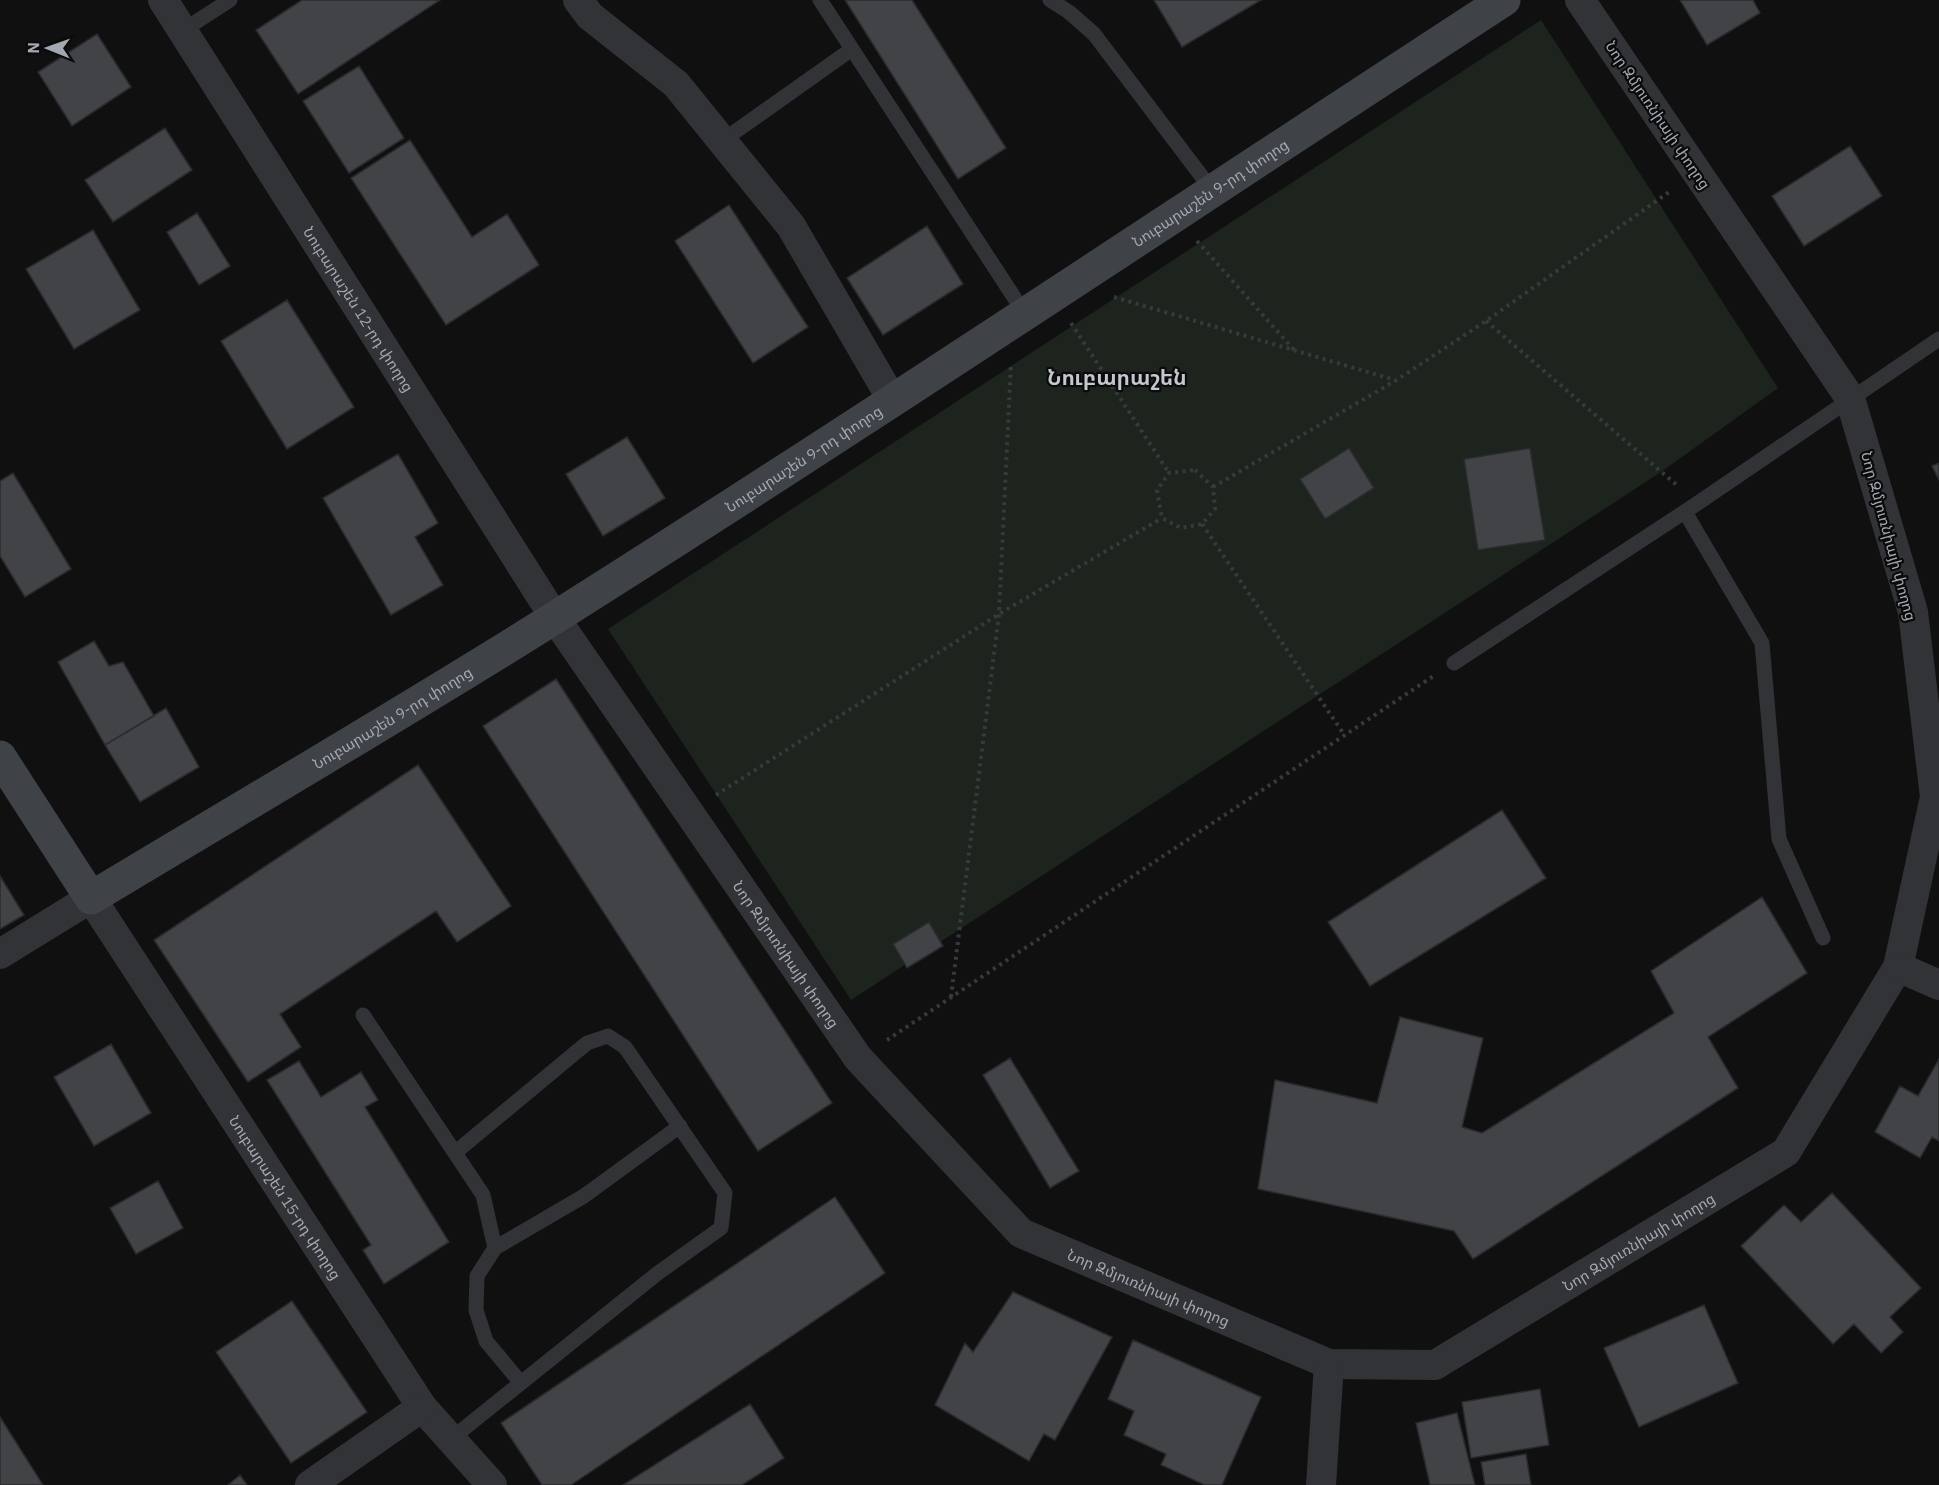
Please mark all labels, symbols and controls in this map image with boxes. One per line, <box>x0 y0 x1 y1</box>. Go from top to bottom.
north arrow <box>18 18 78 78</box>
street label: Նոր Զմյուռնիայի փողոց <box>1601 37 1715 193</box>
text: N <box>23 42 43 54</box>
street label: Նուբարաշեն 9-րդ փողոց <box>1128 134 1292 251</box>
street label: Նուբարաշեն 12-րդ փողոց <box>300 223 418 395</box>
district label: Նուբարաշեն <box>1047 363 1187 391</box>
street label: Նուբարաշեն 9-րդ փողոց <box>721 401 885 516</box>
street label: Նոր Զմյուռնիայի փողոց <box>1857 449 1921 623</box>
street label: Նուբարաշեն 9-րդ փողոց <box>309 662 475 773</box>
street label: Նոր Զմյուռնիայի փողոց <box>729 877 844 1031</box>
street label: Նուբարաշեն 15-րդ փողոց <box>225 1112 346 1283</box>
street label: Նոր Զմյուռնիայի փողոց <box>1559 1188 1718 1295</box>
street label: Նոր Զմյուռնիայի փողոց <box>1065 1244 1233 1330</box>

